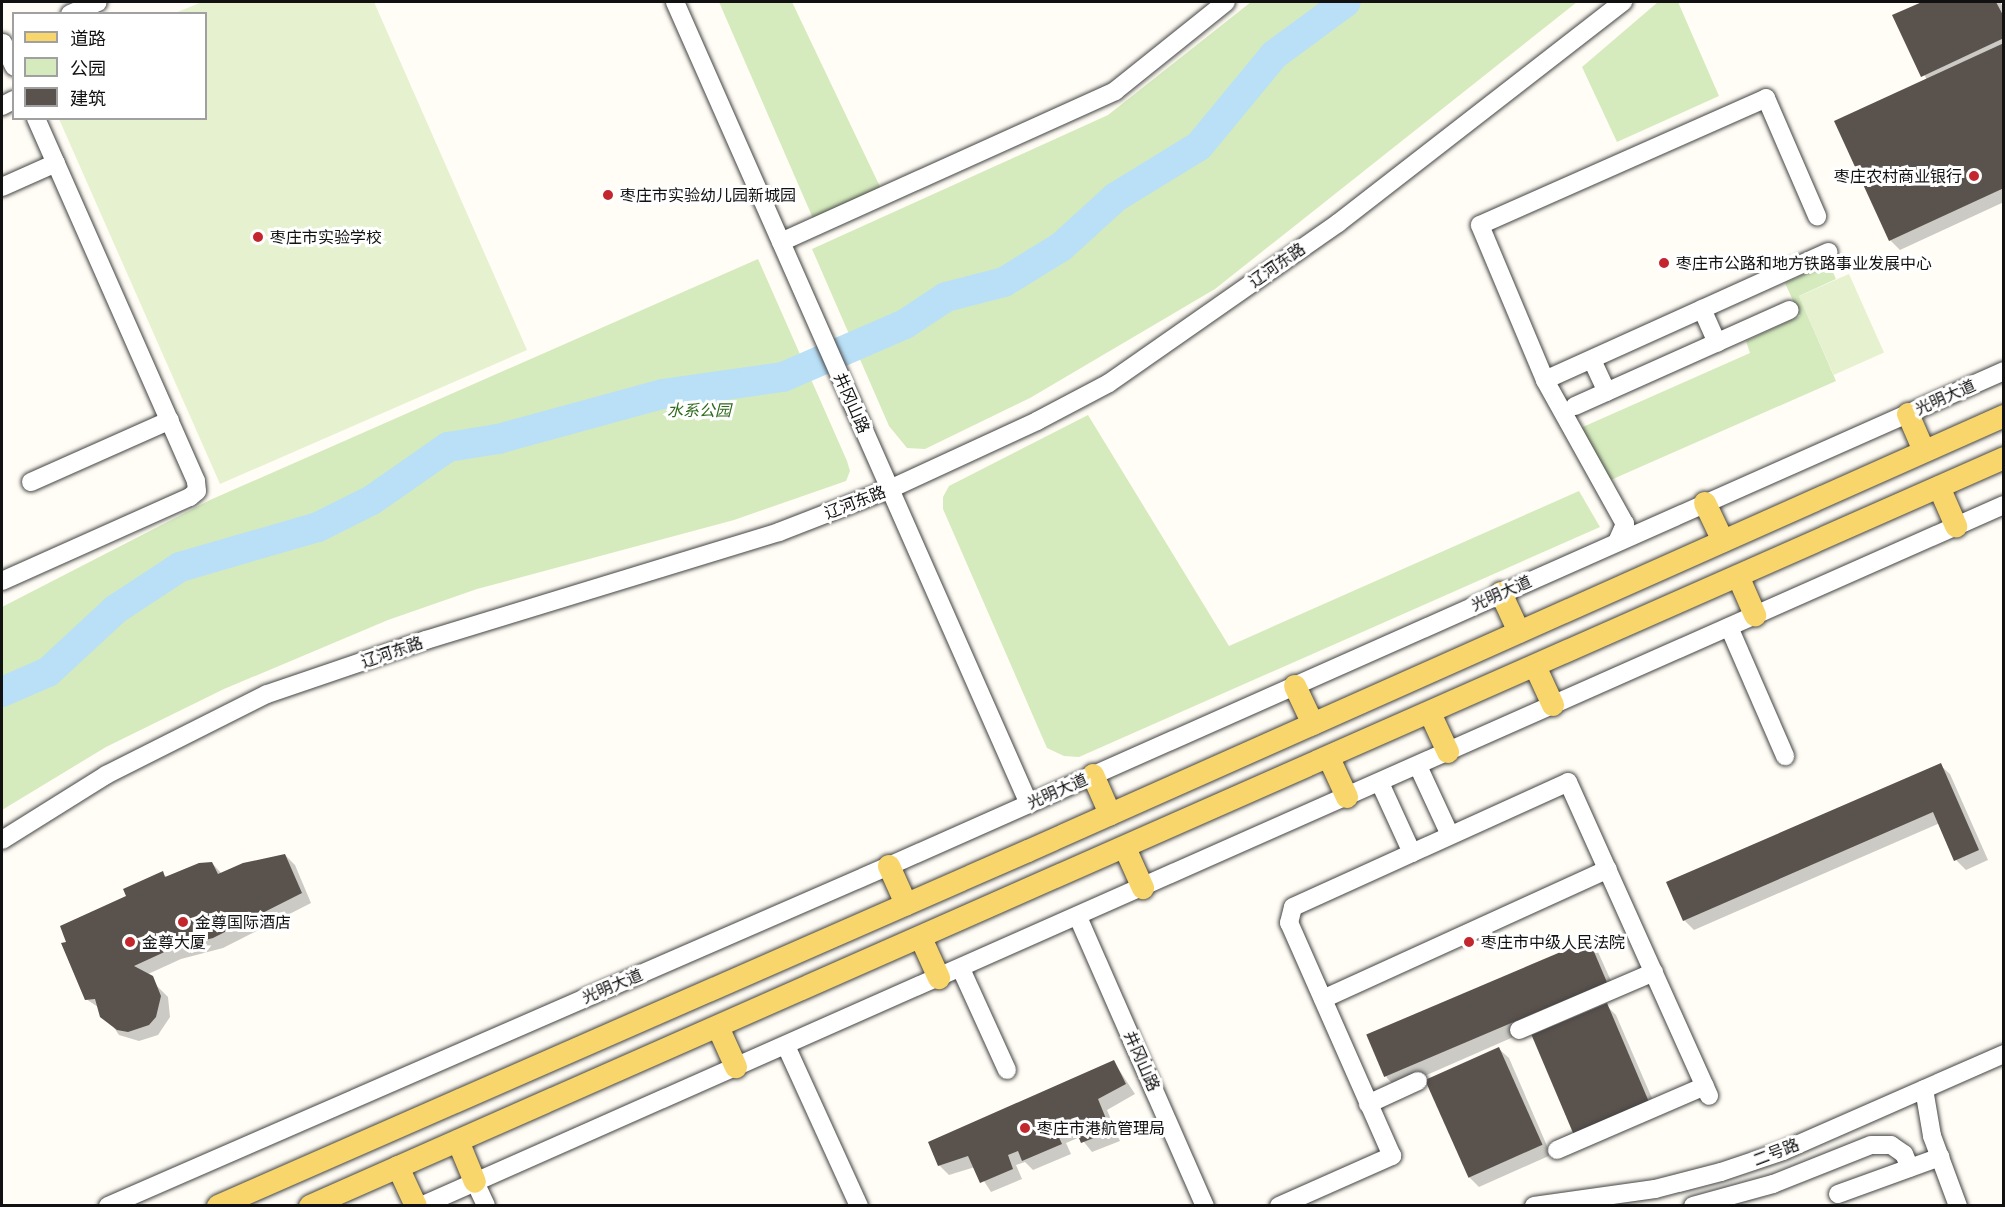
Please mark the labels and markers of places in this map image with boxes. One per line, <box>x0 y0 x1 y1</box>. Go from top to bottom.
place label: 枣庄农村商业银行 <box>1834 166 1962 186</box>
marker: 枣庄农村商业银行 <box>1967 169 1981 183</box>
place label: 枣庄市实验幼儿园新城园 <box>620 185 796 205</box>
marker: 枣庄市实验幼儿园新城园 <box>601 188 615 202</box>
place label: 枣庄市实验学校 <box>270 227 382 247</box>
marker: 枣庄市实验学校 <box>251 230 265 244</box>
place label: 枣庄市公路和地方铁路事业发展中心 <box>1676 253 1932 273</box>
marker: 枣庄市公路和地方铁路事业发展中心 <box>1657 256 1671 270</box>
place label: 金尊国际酒店 <box>195 912 291 932</box>
marker: 金尊国际酒店 <box>176 915 190 929</box>
place label: 金尊大厦 <box>142 932 206 952</box>
place label: 枣庄市中级人民法院 <box>1481 932 1625 952</box>
marker: 金尊大厦 <box>123 935 137 949</box>
marker: 枣庄市中级人民法院 <box>1462 935 1476 949</box>
place label: 枣庄市港航管理局 <box>1037 1118 1165 1138</box>
marker: 枣庄市港航管理局 <box>1018 1121 1032 1135</box>

